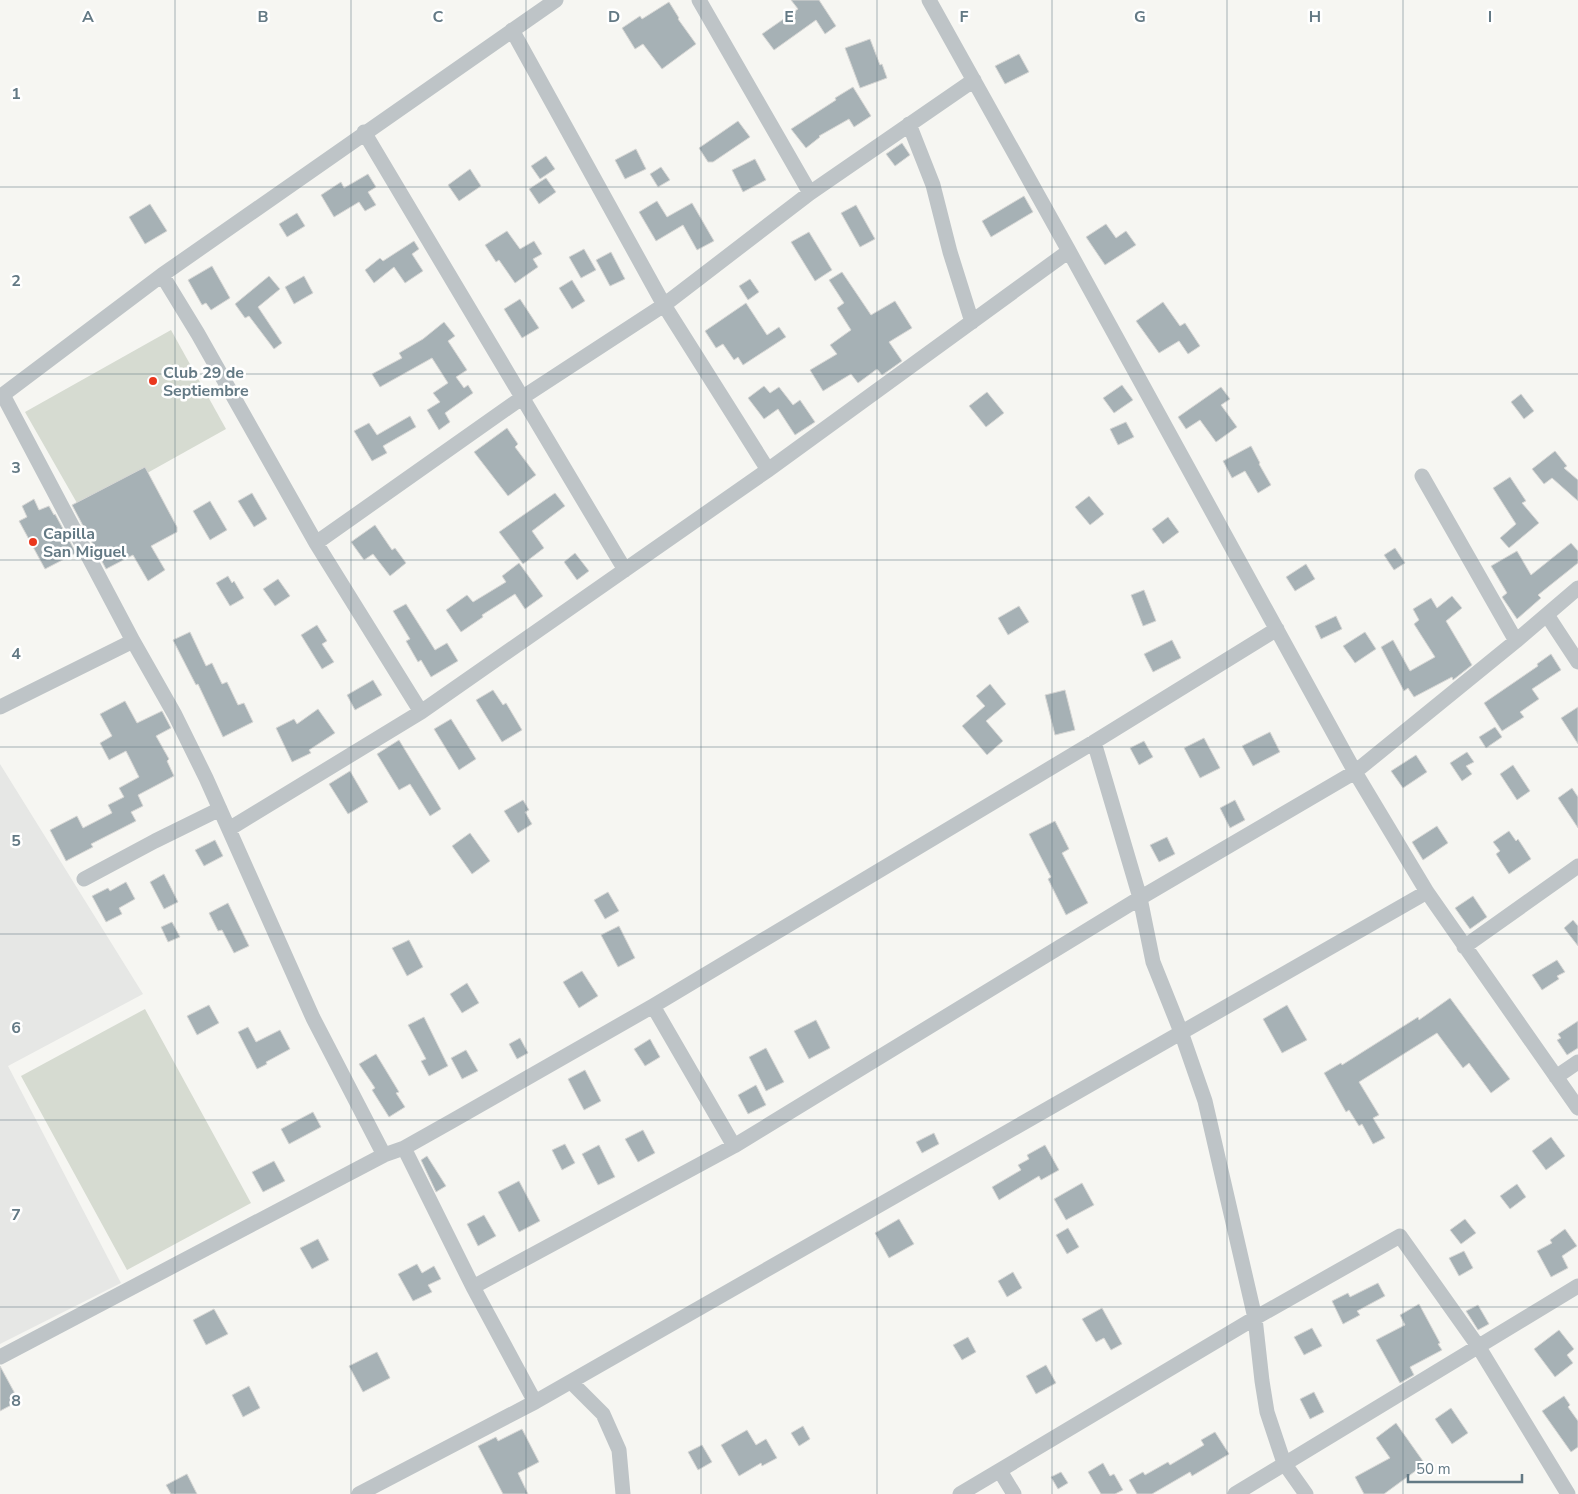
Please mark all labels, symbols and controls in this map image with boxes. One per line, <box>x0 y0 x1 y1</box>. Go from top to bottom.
text: A <box>82 6 94 28</box>
text: B <box>257 6 269 28</box>
text: C <box>433 6 444 28</box>
text: D <box>608 6 620 28</box>
text: E <box>784 6 794 28</box>
text: F <box>960 6 969 28</box>
text: G <box>1134 6 1146 28</box>
text: H <box>1309 6 1321 28</box>
text: I <box>1488 6 1492 28</box>
text: 1 <box>11 83 21 105</box>
text: 2 <box>11 270 21 292</box>
place label: Club 29 de Septiembre <box>163 362 249 402</box>
marker: Club 29 de Septiembre <box>147 375 159 387</box>
text: 3 <box>11 457 21 479</box>
place label: Capilla San Miguel <box>43 523 126 563</box>
marker: Capilla San Miguel <box>27 536 39 548</box>
text: 4 <box>11 643 21 665</box>
text: 5 <box>11 830 21 852</box>
text: 6 <box>11 1017 21 1039</box>
text: 7 <box>11 1204 21 1226</box>
text: 8 <box>11 1390 21 1412</box>
scale bar <box>1408 1452 1522 1484</box>
text: 50 m <box>1416 1459 1451 1479</box>

